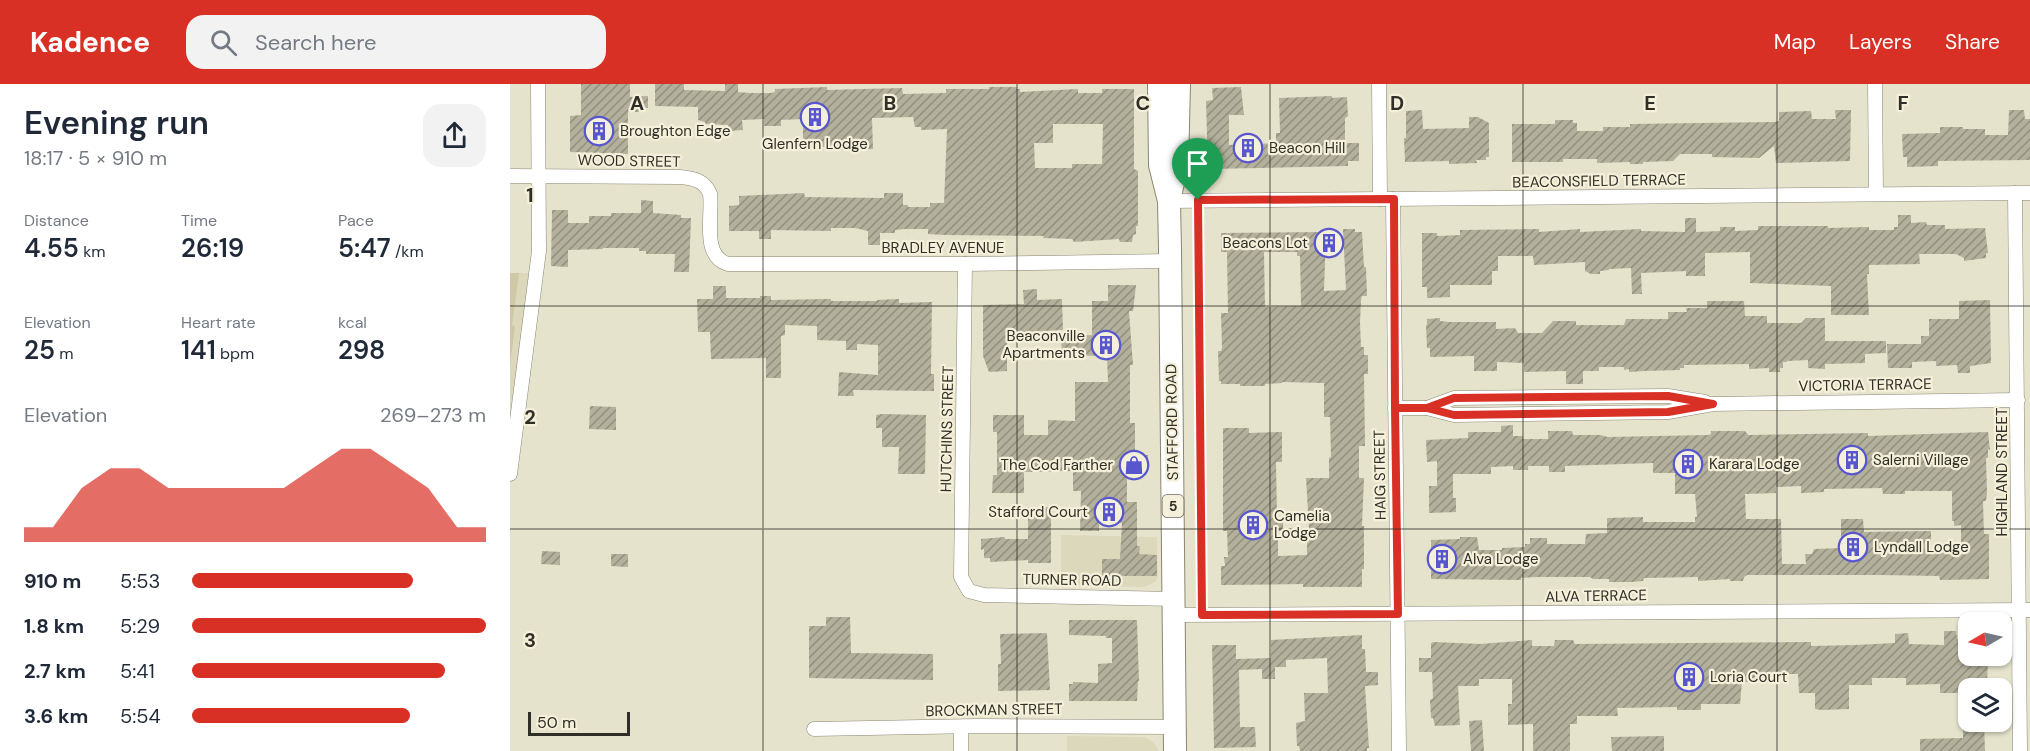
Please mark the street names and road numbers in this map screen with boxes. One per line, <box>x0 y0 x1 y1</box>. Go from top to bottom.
street label: WOOD STREET <box>577 150 681 172</box>
street label: BEACONSFIELD TERRACE <box>1512 169 1686 193</box>
street label: BRADLEY AVENUE <box>882 238 1005 258</box>
street label: STAFFORD ROAD <box>1161 364 1183 480</box>
street label: HUTCHINS STREET <box>936 366 958 492</box>
street label: VICTORIA TERRACE <box>1798 374 1932 396</box>
street label: HIGHLAND STREET <box>1992 408 2012 537</box>
street label: HAIG STREET <box>1369 430 1391 520</box>
road number: 5 <box>1162 495 1184 517</box>
street label: TURNER ROAD <box>1022 569 1122 591</box>
street label: ALVA TERRACE <box>1545 585 1647 607</box>
street label: BROCKMAN STREET <box>925 699 1063 721</box>

